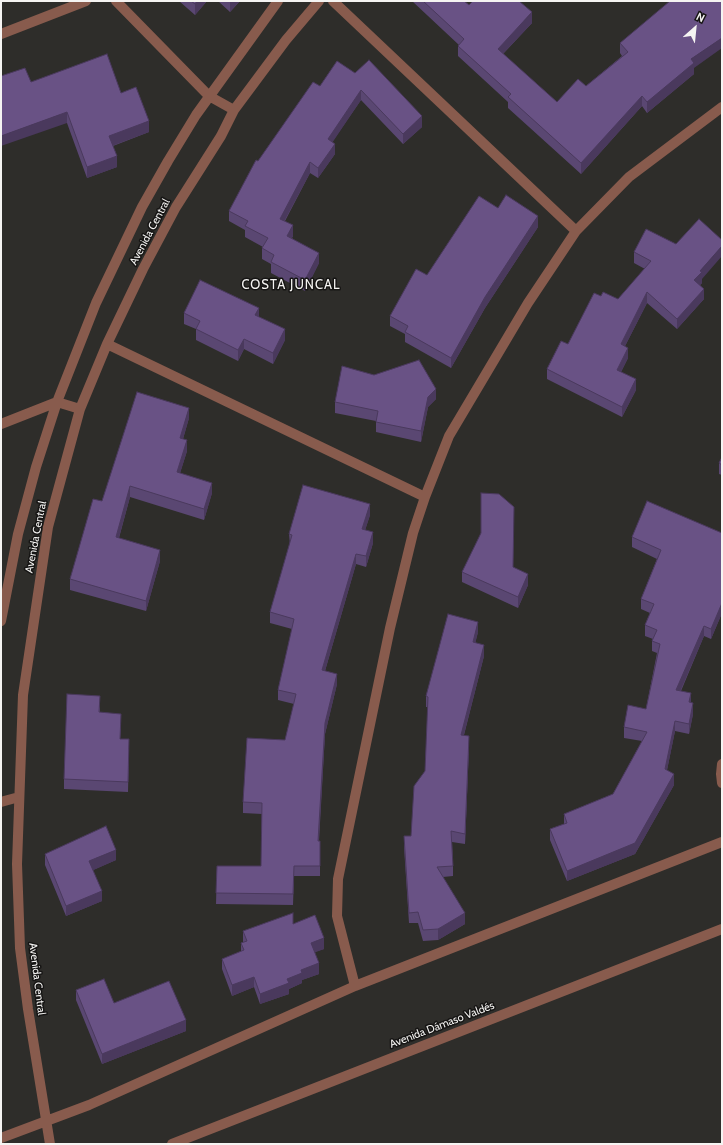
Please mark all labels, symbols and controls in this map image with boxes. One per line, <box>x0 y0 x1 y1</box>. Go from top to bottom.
north arrow <box>675 8 715 48</box>
text: N <box>694 9 707 25</box>
street label: Avenida Central <box>127 197 173 267</box>
district label: COSTA JUNCAL <box>242 277 340 293</box>
street label: Avenida Central <box>23 500 49 574</box>
street label: Avenida Central <box>26 942 48 1016</box>
street label: Avenida Dámaso Valdés <box>388 999 496 1051</box>

